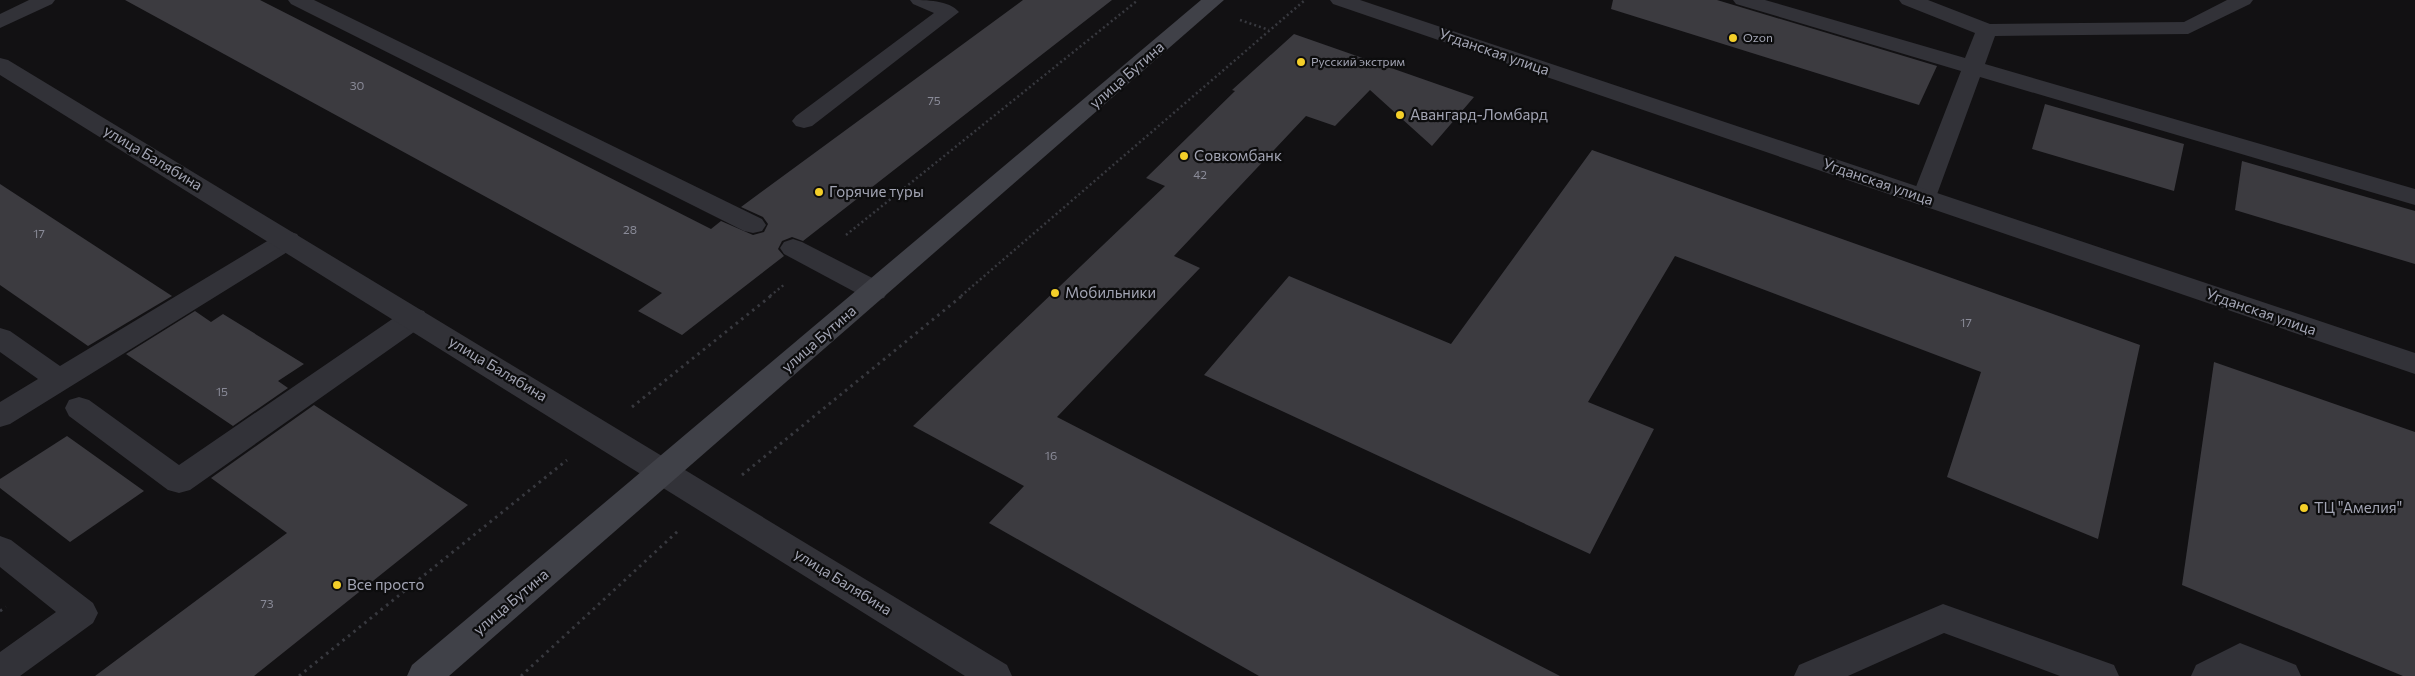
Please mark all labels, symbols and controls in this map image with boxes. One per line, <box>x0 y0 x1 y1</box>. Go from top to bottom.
street label: Угданская улица <box>1437 24 1552 78</box>
place label: Ozon <box>1743 30 1773 44</box>
marker: Ozon <box>1727 32 1739 44</box>
street label: улица Бутина <box>1085 37 1167 111</box>
place label: Русский экстрим <box>1311 54 1405 68</box>
marker: Русский экстрим <box>1295 56 1307 68</box>
house number: 30 <box>350 78 365 92</box>
house number: 75 <box>927 93 941 107</box>
place label: Авангард-Ломбард <box>1410 105 1548 123</box>
marker: Авангард-Ломбард <box>1394 109 1406 121</box>
street label: улица Балябина <box>101 121 206 194</box>
place label: Совкомбанк <box>1194 146 1282 164</box>
marker: Совкомбанк <box>1178 150 1190 162</box>
street label: Угданская улица <box>1821 154 1936 208</box>
house number: 42 <box>1193 167 1207 181</box>
place label: Горячие туры <box>829 182 924 200</box>
marker: Горячие туры <box>813 186 825 198</box>
house number: 28 <box>623 222 637 236</box>
house number: 17 <box>33 226 45 240</box>
place label: Мобильники <box>1065 283 1156 301</box>
street label: Угданская улица <box>2204 284 2319 338</box>
marker: Мобильники <box>1049 287 1061 299</box>
street label: улица Бутина <box>777 301 859 375</box>
house number: 17 <box>1960 315 1972 329</box>
street label: улица Балябина <box>446 332 551 405</box>
house number: 15 <box>216 384 228 398</box>
house number: 16 <box>1045 448 1057 462</box>
place label: ТЦ "Амелия" <box>2314 498 2402 516</box>
marker: ТЦ "Амелия" <box>2298 502 2310 514</box>
street label: улица Балябина <box>791 544 896 618</box>
street label: улица Бутина <box>469 565 552 638</box>
place label: Все просто <box>347 575 425 593</box>
marker: Все просто <box>331 579 343 591</box>
house number: 73 <box>260 596 274 610</box>

